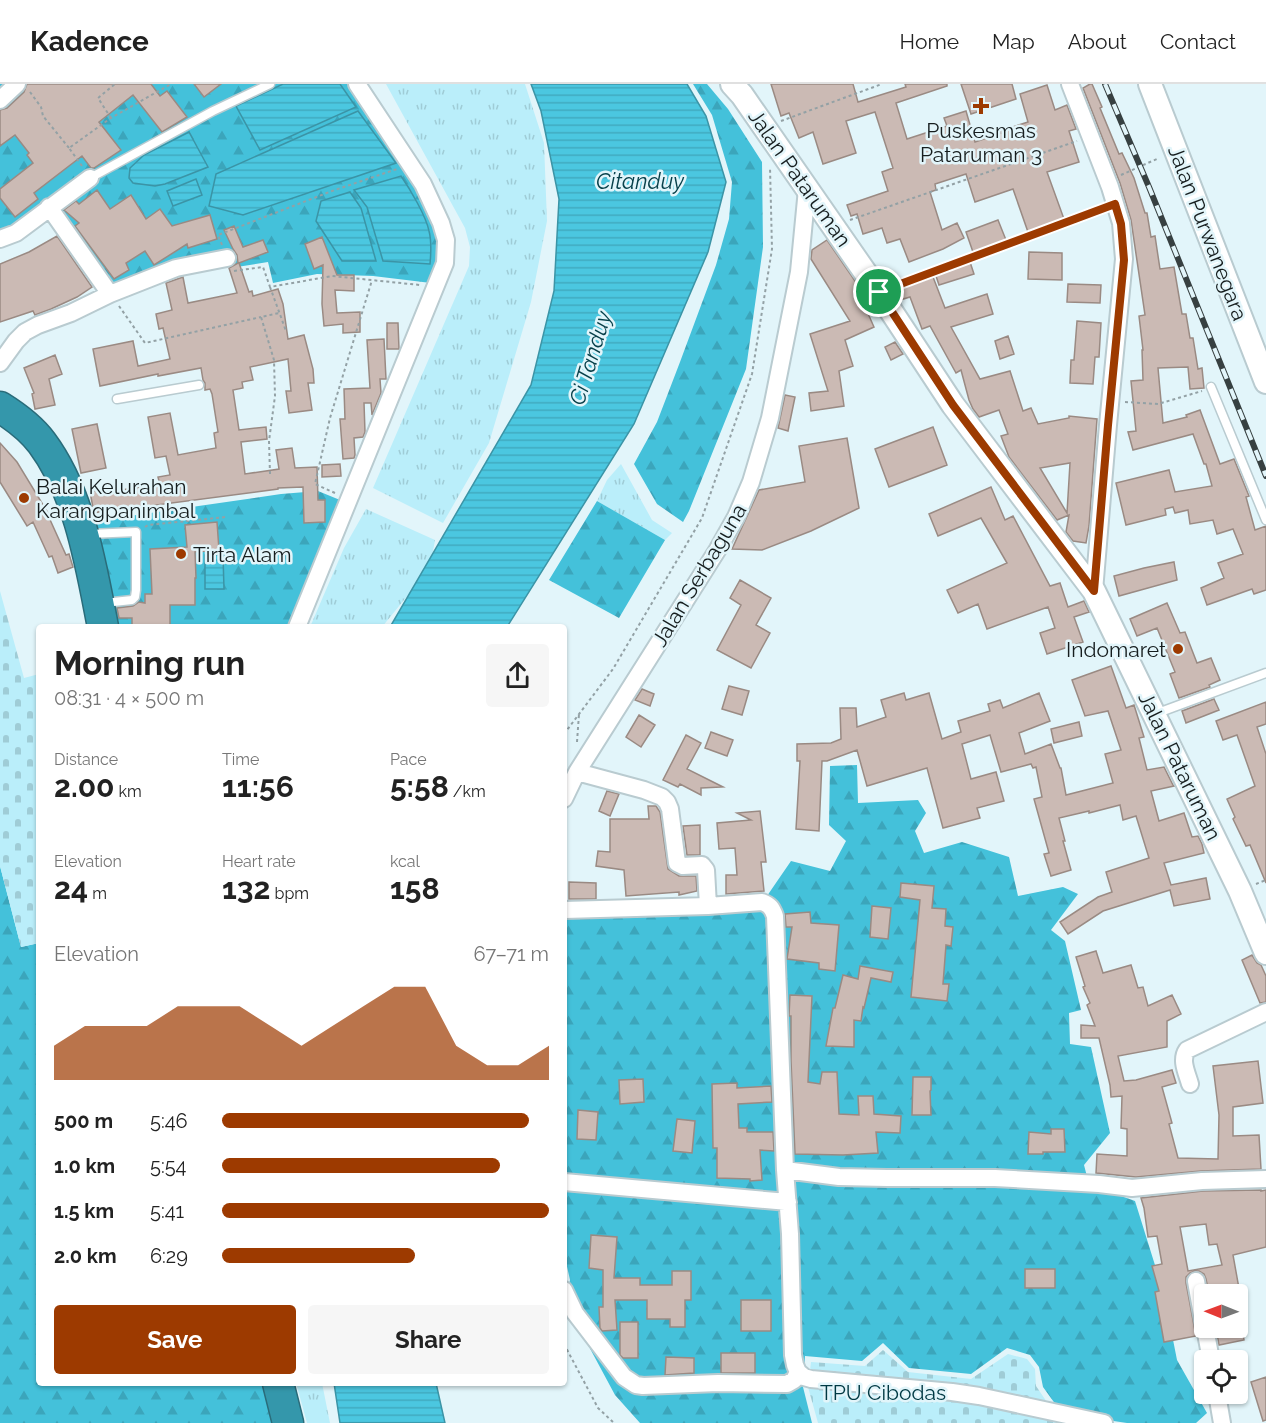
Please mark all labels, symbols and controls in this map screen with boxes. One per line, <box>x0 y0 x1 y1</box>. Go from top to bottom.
text: Kadence <box>30 25 149 58</box>
text: Home <box>900 29 959 54</box>
text: Map <box>992 29 1035 54</box>
text: About <box>1068 29 1127 54</box>
text: Contact <box>1160 29 1236 54</box>
marker: Puskesmas Pataruman 3 <box>972 97 990 115</box>
street label: Jalan Pataruman <box>743 105 857 251</box>
place label: Puskesmas Pataruman 3 <box>920 118 1042 167</box>
street label: Jalan Purwanegara <box>1163 142 1253 324</box>
water label: Citanduy <box>596 168 685 194</box>
pin <box>853 266 904 317</box>
icon: arrive <box>862 275 895 308</box>
water label: Ci Tanduy <box>563 307 617 408</box>
place label: Balai Kelurahan Karangpanimbal <box>36 474 196 523</box>
marker: Balai Kelurahan Karangpanimbal <box>17 491 31 505</box>
street label: Jalan Serbaguna <box>647 499 751 651</box>
place label: Tirta Alam <box>193 542 292 567</box>
marker: Tirta Alam <box>174 547 188 561</box>
place label: Indomaret <box>1066 637 1166 662</box>
marker: Indomaret <box>1171 642 1185 656</box>
text: Morning run <box>54 644 245 683</box>
button: share <box>486 644 549 707</box>
text: 08:31 · 4 × 500 m <box>54 686 204 710</box>
street label: Jalan Pataruman <box>1133 688 1227 844</box>
text: Distance <box>54 750 118 769</box>
text: Time <box>222 750 259 769</box>
text: Pace <box>390 750 427 769</box>
text: 2.00 <box>54 769 115 804</box>
text: 11:56 <box>222 769 294 804</box>
text: 5:58 <box>390 769 449 804</box>
text: km <box>115 782 142 801</box>
text: /km <box>449 782 486 801</box>
text: Elevation <box>54 852 122 871</box>
text: Heart rate <box>222 852 296 871</box>
text: kcal <box>390 852 420 871</box>
text: 24 <box>54 871 88 906</box>
text: 132 <box>222 871 270 906</box>
text: 158 <box>390 871 440 906</box>
text: m <box>88 884 107 903</box>
text: bpm <box>270 884 309 903</box>
text: Elevation <box>54 942 139 966</box>
text: 67–71 m <box>473 942 549 966</box>
text: 500 m <box>54 1109 113 1133</box>
text: 5:46 <box>150 1109 188 1133</box>
text: 1.0 km <box>54 1154 115 1178</box>
text: 5:54 <box>150 1154 186 1178</box>
text: 1.5 km <box>54 1199 114 1223</box>
text: 5:41 <box>150 1199 184 1223</box>
text: 2.0 km <box>54 1244 117 1268</box>
text: 6:29 <box>150 1244 188 1268</box>
north arrow <box>1194 1284 1248 1338</box>
map controls <box>1194 1284 1248 1404</box>
button: Save <box>54 1305 296 1374</box>
button: Share <box>308 1305 549 1374</box>
button: locate <box>1194 1350 1248 1404</box>
park label: TPU Cibodas <box>820 1380 946 1405</box>

